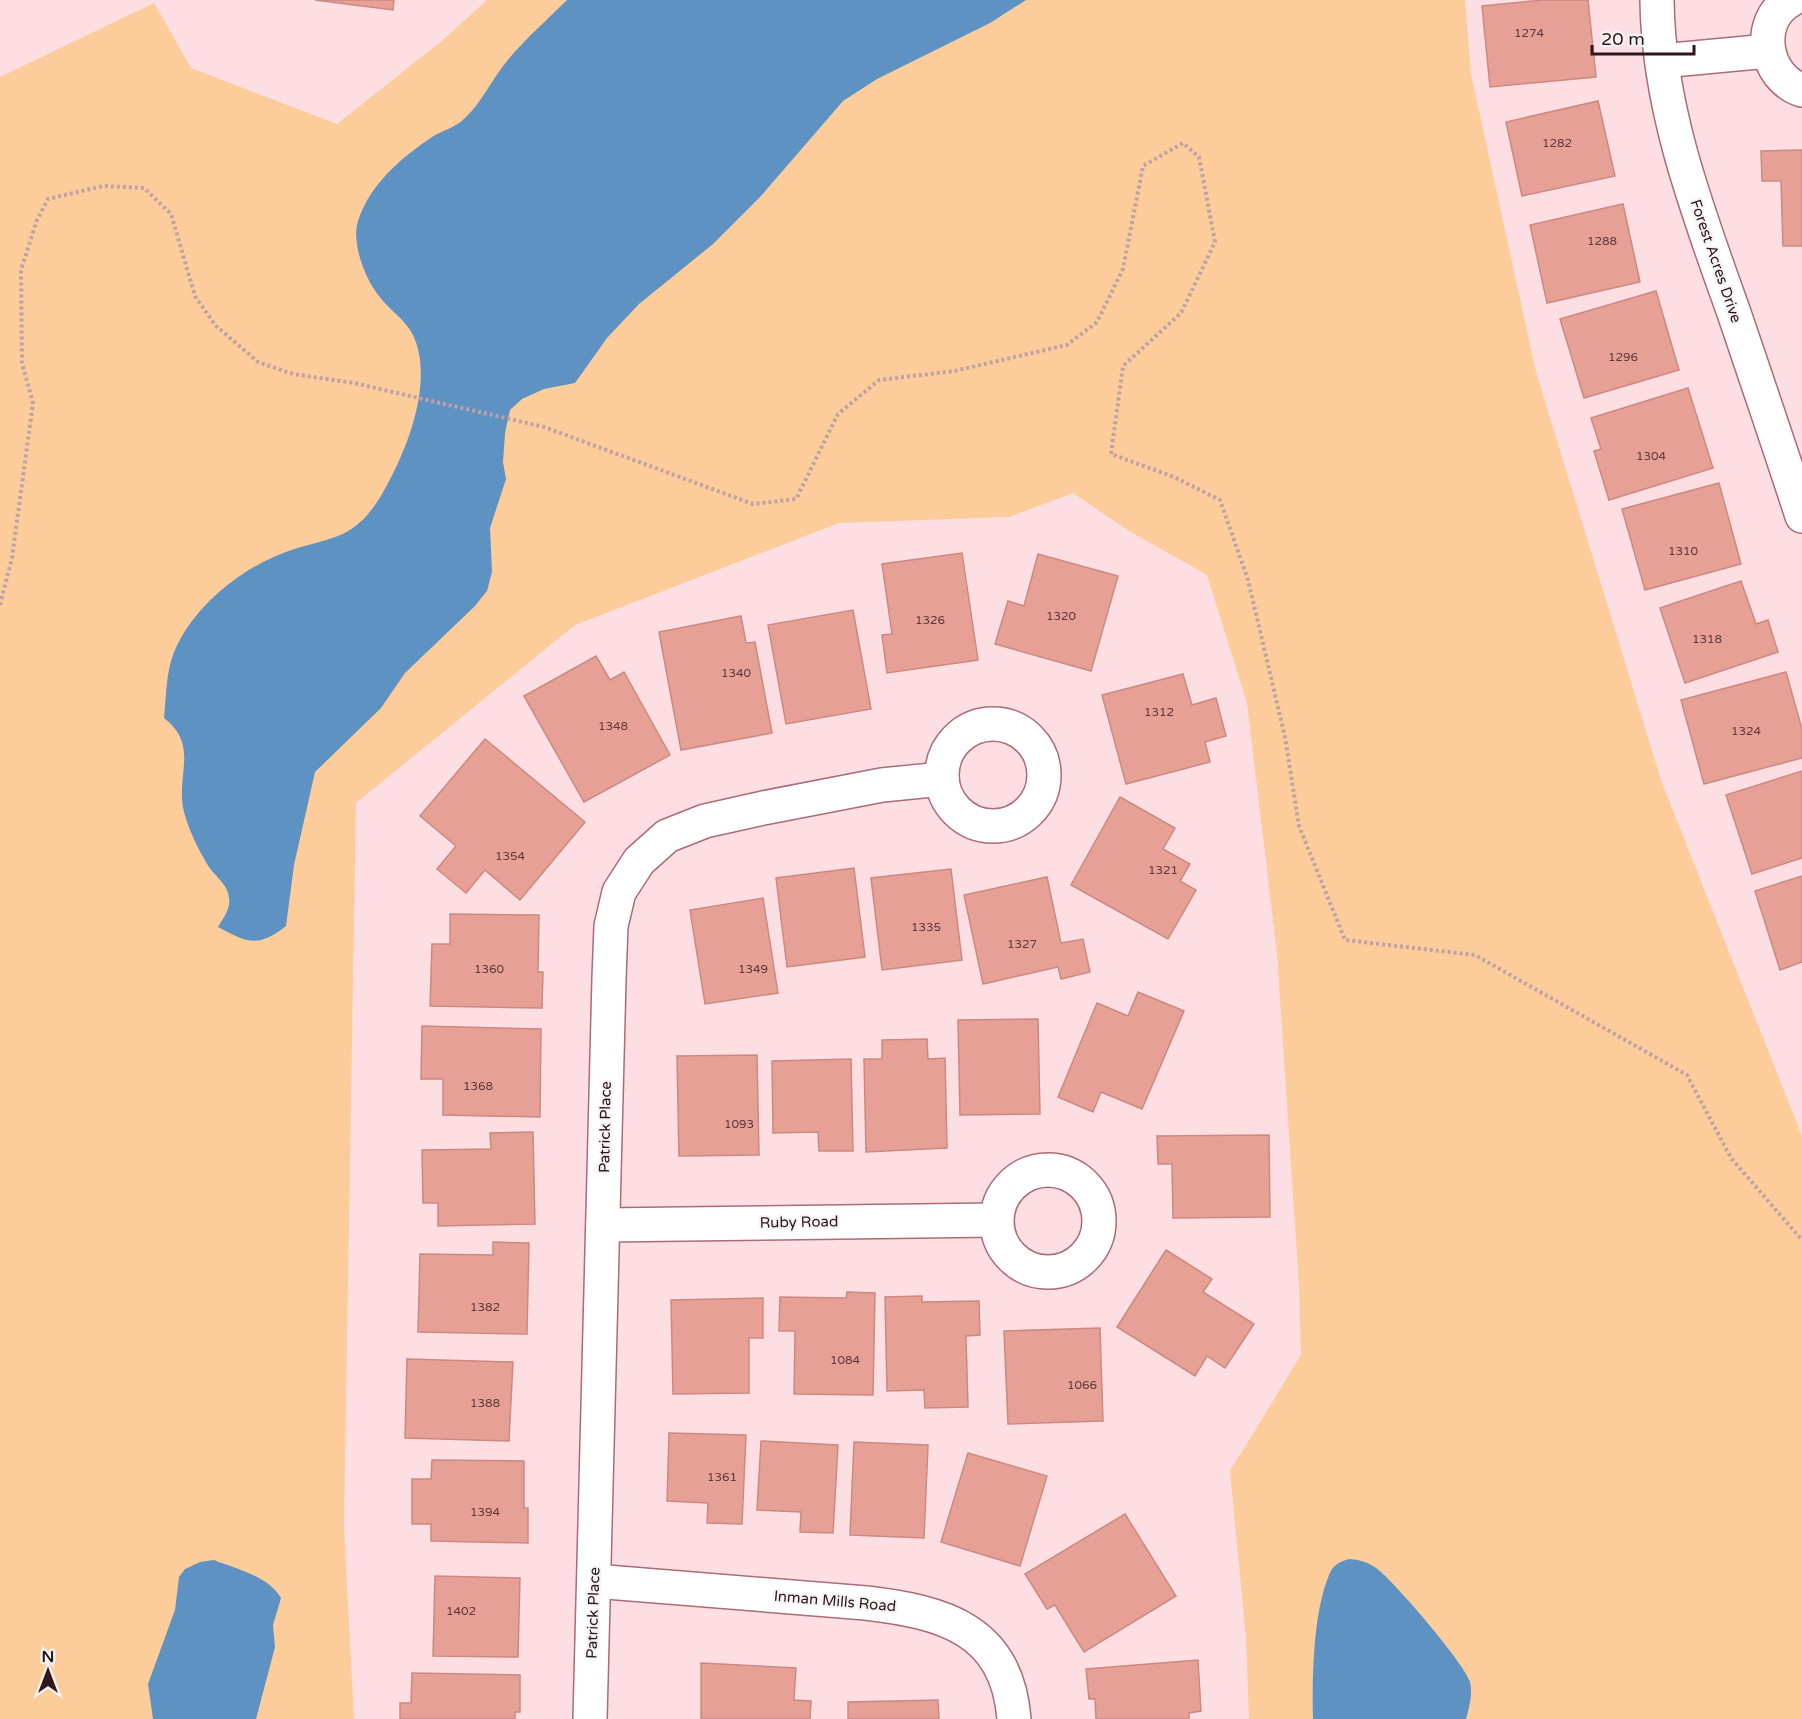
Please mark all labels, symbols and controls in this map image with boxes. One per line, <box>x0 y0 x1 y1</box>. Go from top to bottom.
scale bar <box>1592 18 1694 56</box>
house number: 1274 <box>1514 26 1545 40</box>
text: 20 m <box>1601 28 1645 50</box>
house number: 1282 <box>1542 136 1572 150</box>
street label: Forest Acres Drive <box>1686 197 1746 325</box>
house number: 1288 <box>1587 234 1617 248</box>
house number: 1296 <box>1608 350 1638 364</box>
house number: 1304 <box>1636 449 1667 463</box>
house number: 1310 <box>1668 544 1699 558</box>
house number: 1320 <box>1046 609 1077 623</box>
house number: 1326 <box>915 613 945 627</box>
house number: 1318 <box>1692 632 1722 646</box>
house number: 1340 <box>721 666 752 680</box>
house number: 1312 <box>1144 705 1174 719</box>
house number: 1348 <box>598 719 628 733</box>
house number: 1324 <box>1731 724 1762 738</box>
house number: 1354 <box>495 849 526 863</box>
house number: 1321 <box>1148 863 1178 877</box>
house number: 1335 <box>911 920 941 934</box>
house number: 1327 <box>1007 937 1037 951</box>
house number: 1360 <box>474 962 505 976</box>
house number: 1349 <box>738 962 768 976</box>
house number: 1368 <box>463 1079 493 1093</box>
street label: Patrick Place <box>595 1081 615 1173</box>
house number: 1093 <box>724 1117 754 1131</box>
street label: Ruby Road <box>759 1212 839 1232</box>
house number: 1382 <box>470 1300 500 1314</box>
house number: 1084 <box>830 1353 861 1367</box>
house number: 1066 <box>1067 1378 1097 1392</box>
house number: 1388 <box>470 1396 500 1410</box>
house number: 1361 <box>707 1470 737 1484</box>
house number: 1394 <box>470 1505 501 1519</box>
street label: Patrick Place <box>582 1567 604 1659</box>
street label: Inman Mills Road <box>773 1587 897 1615</box>
house number: 1402 <box>446 1604 476 1618</box>
north arrow <box>18 1641 78 1701</box>
text: N <box>42 1647 54 1667</box>

